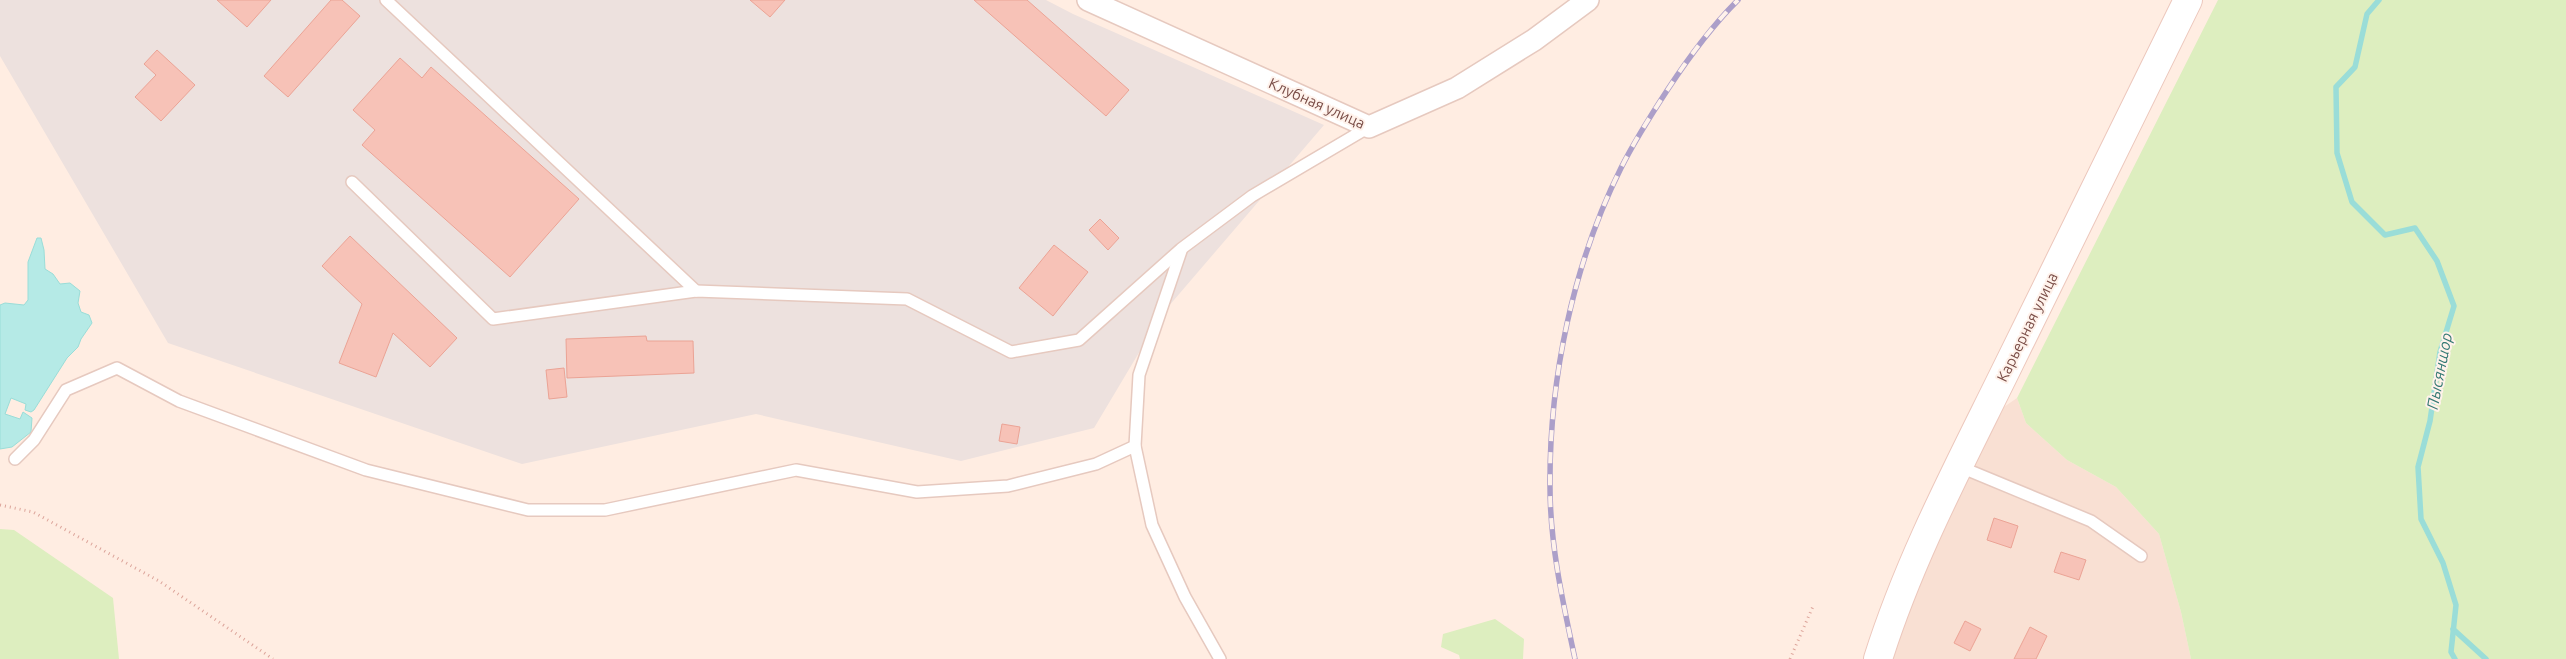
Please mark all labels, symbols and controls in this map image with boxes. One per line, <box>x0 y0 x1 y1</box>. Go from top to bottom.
street label: Клубная улица <box>1266 74 1368 132</box>
street label: Карьерная улица <box>1993 270 2061 384</box>
water label: Пысяншор <box>2423 331 2455 411</box>

